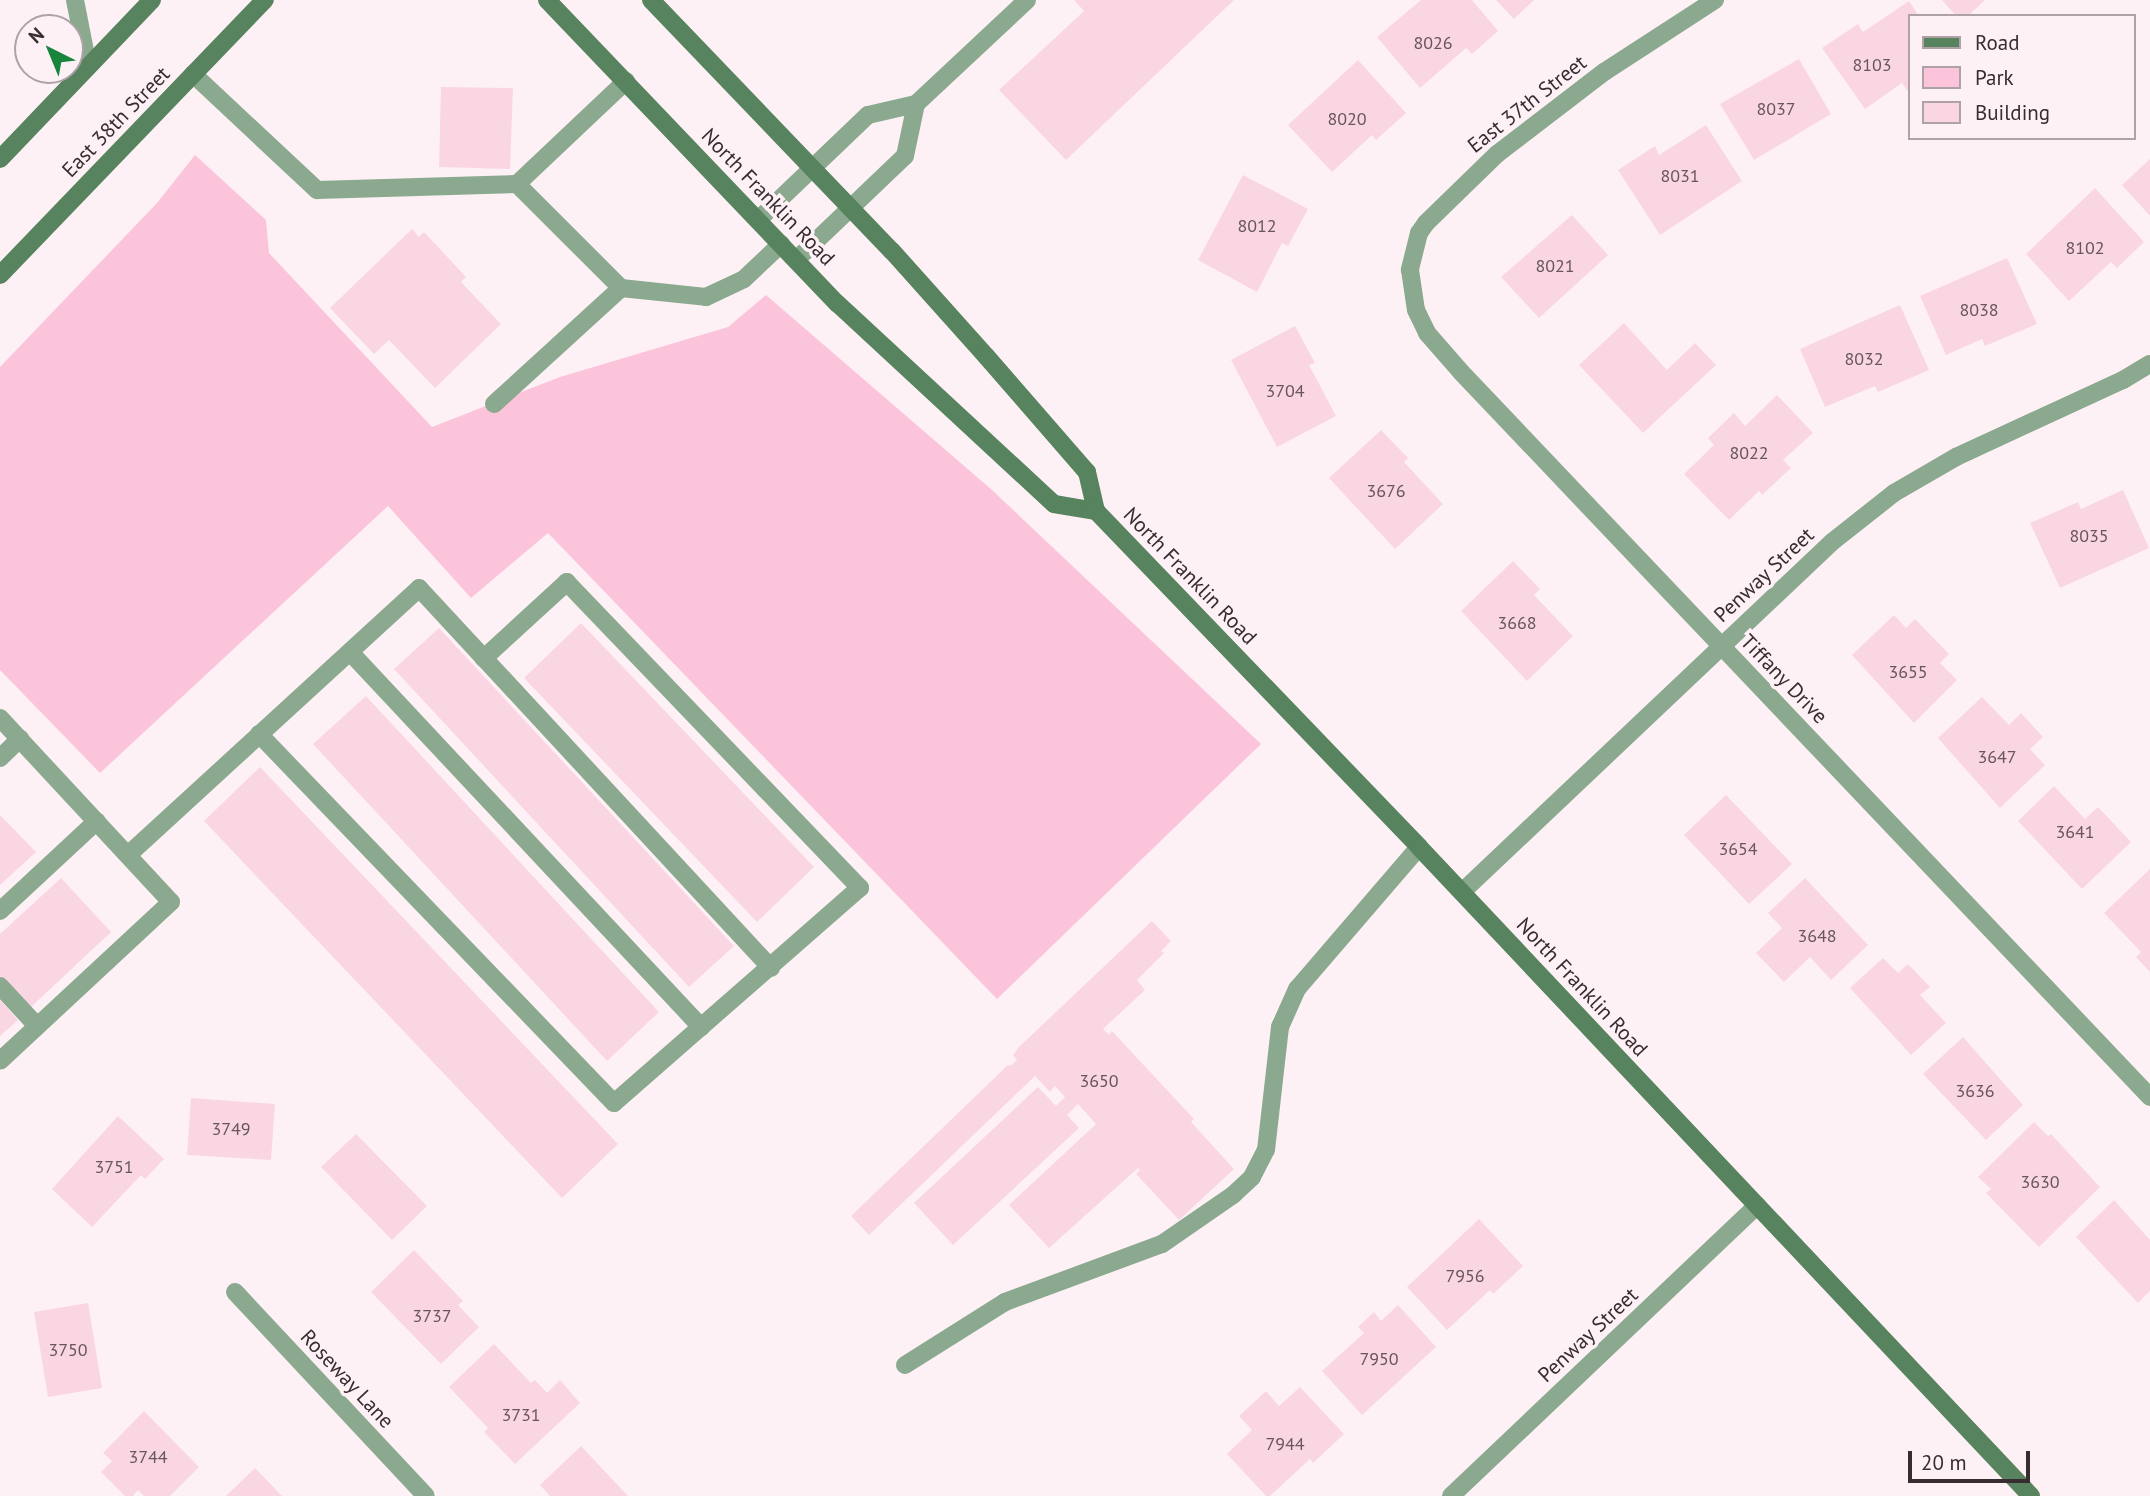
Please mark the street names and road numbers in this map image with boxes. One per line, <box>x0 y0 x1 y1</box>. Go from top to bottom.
street label: East 37th Street <box>1463 50 1591 158</box>
street label: East 38th Street <box>57 61 175 183</box>
street label: North Franklin Road <box>696 123 840 271</box>
street label: North Franklin Road <box>1118 502 1262 650</box>
street label: Penway Street <box>1709 522 1819 628</box>
street label: Tiffany Drive <box>1735 629 1833 729</box>
street label: North Franklin Road <box>1511 912 1653 1062</box>
street label: Penway Street <box>1533 1282 1643 1388</box>
street label: Roseway Lane <box>295 1324 399 1434</box>

